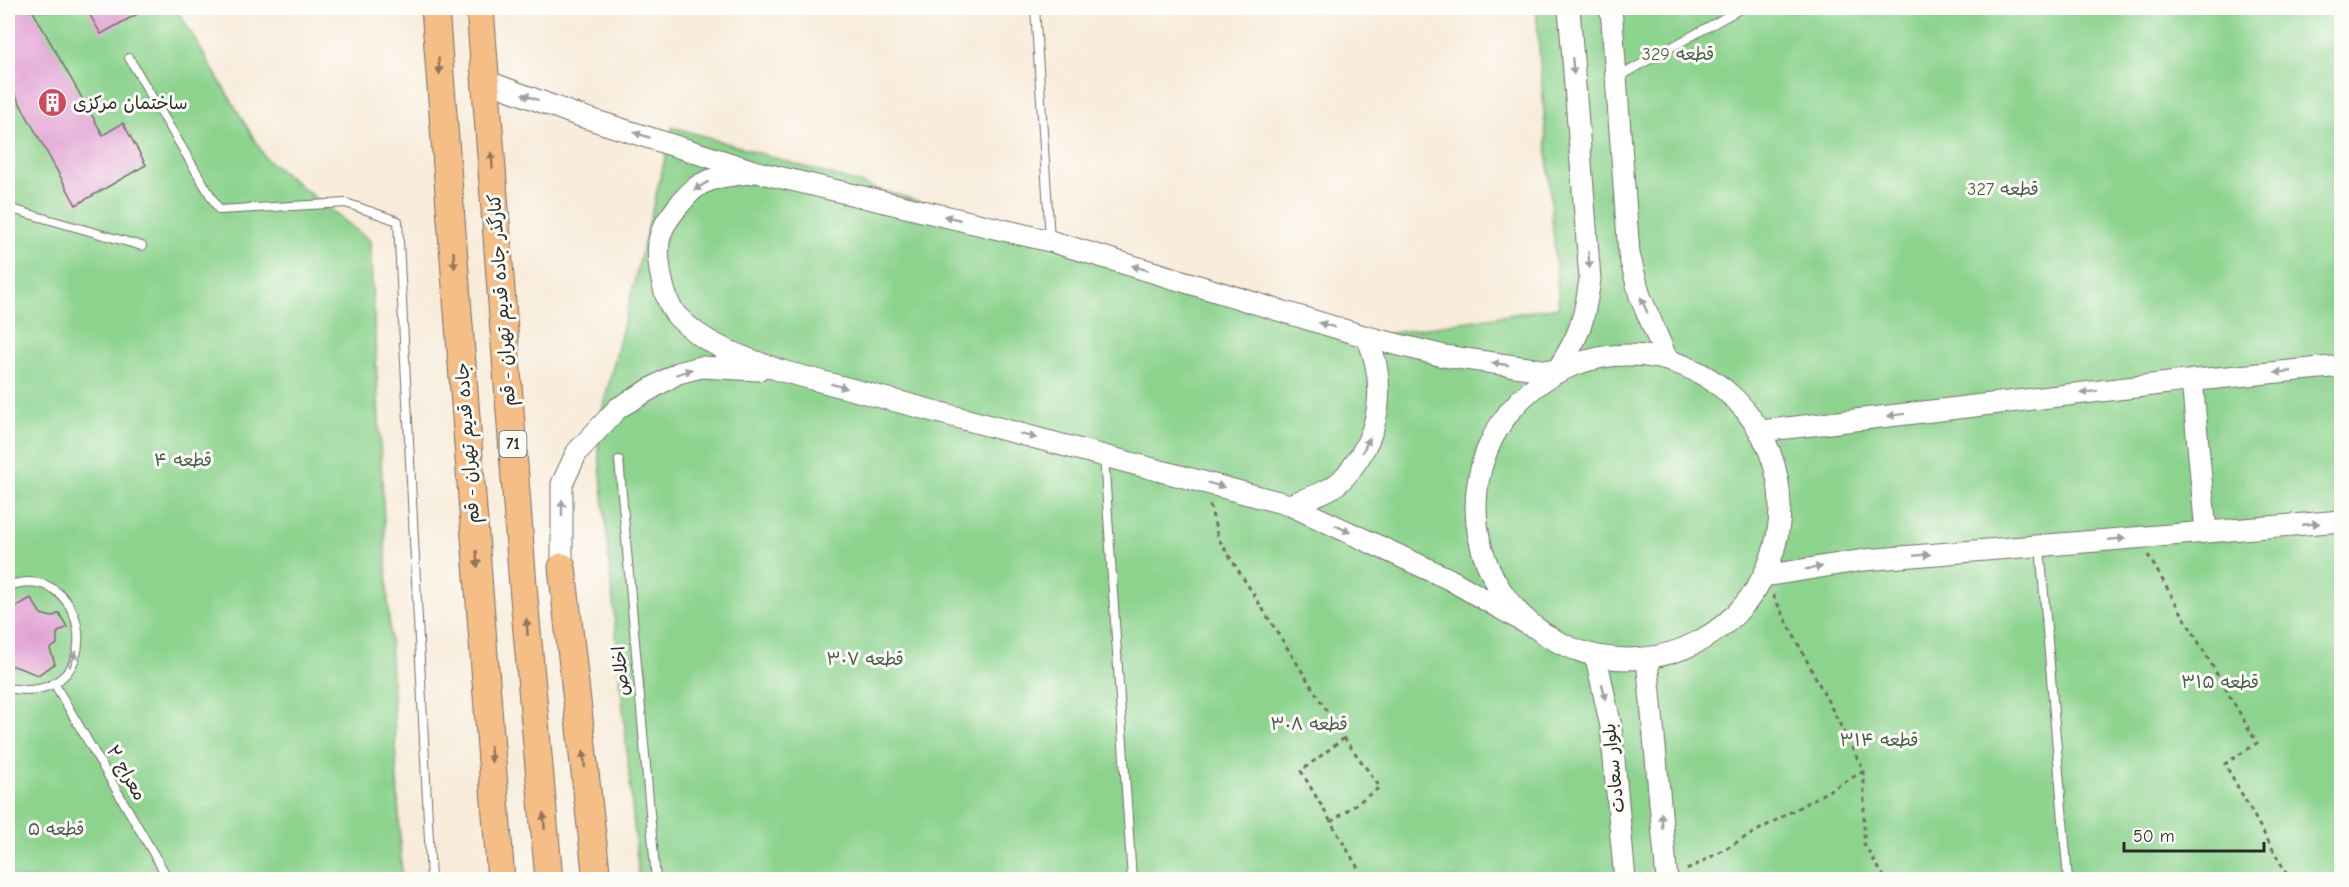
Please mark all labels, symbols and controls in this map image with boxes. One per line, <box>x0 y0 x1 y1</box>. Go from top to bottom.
park label: قطعه 329 <box>1642 44 1714 65</box>
one-way arrow <box>435 56 444 75</box>
one-way arrow <box>1569 56 1578 75</box>
building icon: ساختمان مرکزی <box>36 87 68 119</box>
one-way arrow <box>521 92 539 101</box>
place label: ساختمان مرکزی <box>73 93 188 114</box>
one-way arrow <box>633 130 651 139</box>
one-way arrow <box>487 151 497 170</box>
park label: قطعه 327 <box>1967 179 2039 200</box>
one-way arrow <box>693 180 710 191</box>
street label: کنارگذر جاده قدیم تهران - قم <box>484 193 523 407</box>
one-way arrow <box>942 212 961 222</box>
one-way arrow <box>449 251 459 270</box>
one-way arrow <box>1584 251 1594 270</box>
one-way arrow <box>1131 263 1149 272</box>
one-way arrow <box>1639 297 1648 314</box>
one-way arrow <box>1318 320 1336 329</box>
one-way arrow <box>1490 359 1509 368</box>
street label: جاده قدیم تهران - قم <box>452 362 487 524</box>
one-way arrow <box>675 367 693 377</box>
one-way arrow <box>2274 367 2293 377</box>
one-way arrow <box>830 382 848 391</box>
one-way arrow <box>2080 387 2099 397</box>
one-way arrow <box>1886 410 1905 420</box>
road number: 71 <box>500 431 526 457</box>
one-way arrow <box>1018 431 1037 441</box>
one-way arrow <box>1360 436 1370 454</box>
park label: قطعه ۴ <box>154 450 212 471</box>
one-way arrow <box>1207 481 1225 491</box>
one-way arrow <box>557 499 567 518</box>
one-way arrow <box>2302 519 2321 529</box>
one-way arrow <box>1335 524 1353 534</box>
one-way arrow <box>2107 535 2126 544</box>
one-way arrow <box>472 550 481 569</box>
one-way arrow <box>1913 550 1932 560</box>
one-way arrow <box>1805 563 1824 572</box>
one-way arrow <box>522 617 532 636</box>
street label: اخلاص <box>608 645 634 697</box>
park label: قطعه ۳۰۷ <box>826 649 904 670</box>
one-way arrow <box>68 650 78 668</box>
park label: قطعه ۳۱۵ <box>2181 672 2259 693</box>
one-way arrow <box>1599 683 1609 701</box>
park label: قطعه ۳۰۸ <box>1270 714 1348 735</box>
street label: بلوار سعادت <box>1599 722 1629 814</box>
park label: قطعه ۳۱۴ <box>1840 730 1919 751</box>
street label: معراج ۲ <box>101 742 150 805</box>
one-way arrow <box>487 744 496 763</box>
one-way arrow <box>579 749 588 768</box>
one-way arrow <box>539 812 549 831</box>
one-way arrow <box>1657 812 1667 831</box>
scale bar <box>2124 815 2264 853</box>
park label: قطعه ۵ <box>28 819 84 840</box>
text: 50 m <box>2133 826 2175 847</box>

